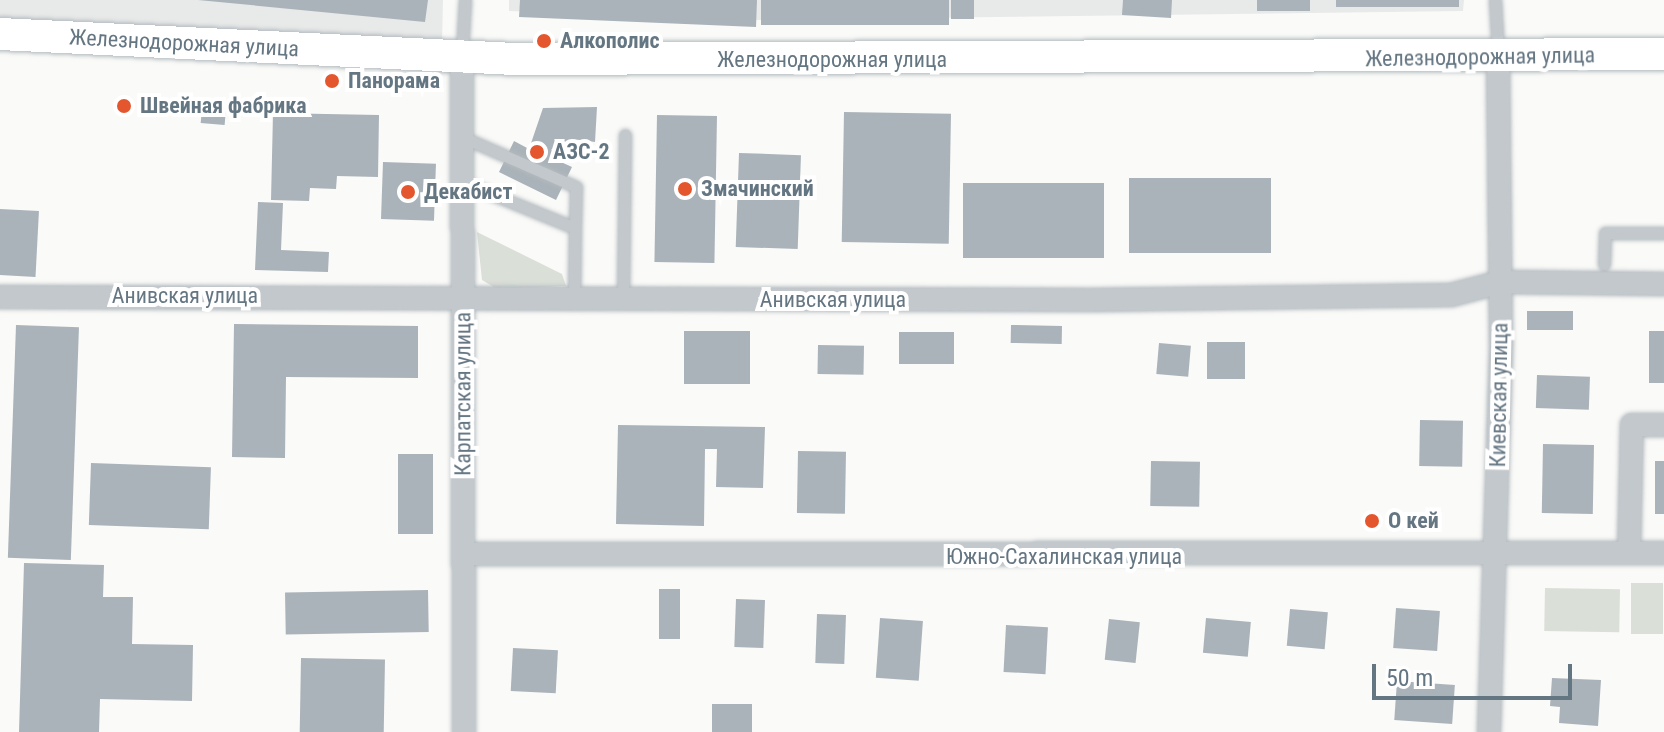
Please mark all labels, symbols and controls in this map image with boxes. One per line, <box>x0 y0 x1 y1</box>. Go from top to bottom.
street label: Железнодорожная улица <box>68 24 300 62</box>
place label: Алкополис <box>560 28 660 54</box>
marker: Алкополис <box>535 32 553 50</box>
street label: Железнодорожная улица <box>1365 42 1595 72</box>
street label: Железнодорожная улица <box>717 47 947 73</box>
place label: Панорама <box>348 68 440 94</box>
marker: Панорама <box>323 72 341 90</box>
place label: Швейная фабрика <box>140 93 307 119</box>
marker: Швейная фабрика <box>115 97 133 115</box>
place label: АЗС-2 <box>553 139 610 165</box>
marker: АЗС-2 <box>528 143 546 161</box>
place label: Змачинский <box>701 176 814 202</box>
place label: Декабист <box>424 179 512 205</box>
marker: Змачинский <box>676 180 694 198</box>
marker: Декабист <box>399 183 417 201</box>
street label: Анивская улица <box>112 283 258 309</box>
street label: Анивская улица <box>760 287 906 313</box>
street label: Карпатская улица <box>450 312 476 476</box>
street label: Киевская улица <box>1485 322 1513 468</box>
place label: О кей <box>1388 508 1439 534</box>
marker: О кей <box>1363 512 1381 530</box>
street label: Южно-Сахалинская улица <box>946 544 1182 570</box>
scale bar <box>1376 648 1576 698</box>
text: 50 m <box>1386 664 1433 692</box>

